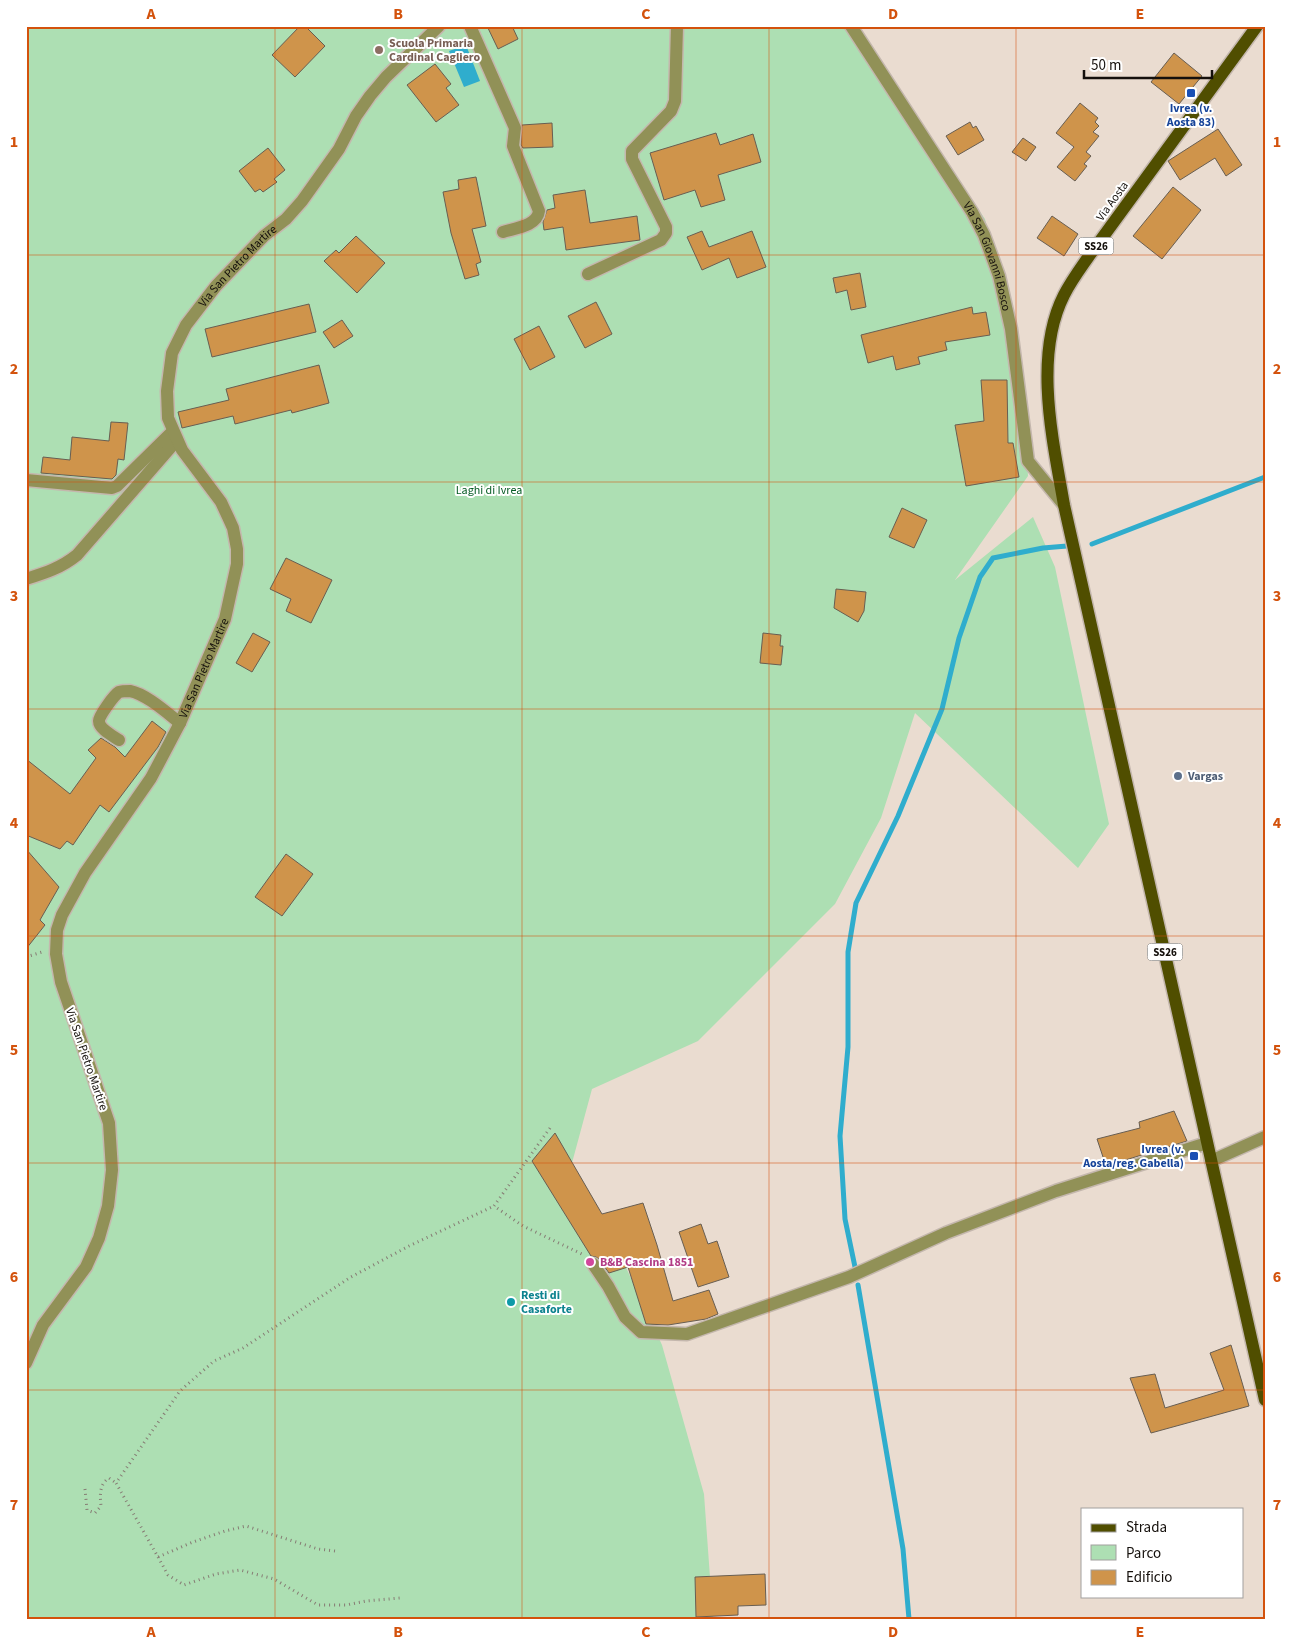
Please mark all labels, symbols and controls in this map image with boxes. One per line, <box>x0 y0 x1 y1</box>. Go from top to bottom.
text: A <box>145 3 156 25</box>
text: B <box>393 3 403 25</box>
text: C <box>641 3 651 25</box>
text: D <box>888 3 898 25</box>
text: E <box>1136 3 1144 25</box>
place label: Scuola Primaria Cardinal Cagliero <box>389 35 481 66</box>
marker: Scuola Primaria Cardinal Cagliero <box>373 44 385 56</box>
scale bar <box>1084 48 1211 80</box>
text: 50 m <box>1091 55 1121 76</box>
marker: Ivrea (v. Aosta 83) <box>1185 87 1197 99</box>
place label: Ivrea (v. Aosta 83) <box>1166 100 1215 131</box>
text: 1 <box>10 131 18 153</box>
text: 1 <box>1273 131 1281 153</box>
street label: Via Aosta <box>1092 178 1133 225</box>
street label: Via San Giovanni Bosco <box>958 198 1015 313</box>
street label: Via San Pietro Martire <box>195 221 281 311</box>
road number: SS26 <box>1078 238 1114 255</box>
text: 2 <box>10 358 18 380</box>
text: 2 <box>1273 358 1281 380</box>
park label: Laghi di Ivrea <box>456 482 522 499</box>
text: 3 <box>10 585 18 607</box>
text: 3 <box>1273 585 1281 607</box>
street label: Via San Pietro Martire <box>175 615 233 721</box>
place label: Vargas <box>1187 768 1223 785</box>
marker: Vargas <box>1172 770 1184 782</box>
text: 4 <box>10 812 19 834</box>
text: 4 <box>1273 812 1282 834</box>
road number: SS26 <box>1148 944 1182 960</box>
street label: Via San Pietro Martire <box>61 1006 112 1113</box>
text: 5 <box>10 1039 18 1061</box>
text: 5 <box>1273 1039 1281 1061</box>
place label: Ivrea (v. Aosta/reg. Gabella) <box>1082 1141 1184 1172</box>
marker: Ivrea (v. Aosta/reg. Gabella) <box>1188 1150 1200 1162</box>
place label: B&B Cascina 1851 <box>600 1254 693 1271</box>
marker: B&B Cascina 1851 <box>584 1256 596 1268</box>
text: 6 <box>10 1266 18 1288</box>
text: 6 <box>1273 1266 1281 1288</box>
place label: Resti di Casaforte <box>521 1287 572 1318</box>
marker: Resti di Casaforte <box>505 1296 517 1308</box>
text: 7 <box>10 1494 18 1516</box>
text: 7 <box>1273 1494 1281 1516</box>
legend <box>1081 1508 1244 1598</box>
text: Strada <box>1126 1517 1167 1538</box>
text: Parco <box>1126 1543 1161 1564</box>
text: Edificio <box>1126 1567 1173 1588</box>
text: A <box>145 1621 156 1643</box>
text: B <box>393 1621 403 1643</box>
text: C <box>641 1621 651 1643</box>
text: D <box>888 1621 898 1643</box>
text: E <box>1136 1621 1144 1643</box>

